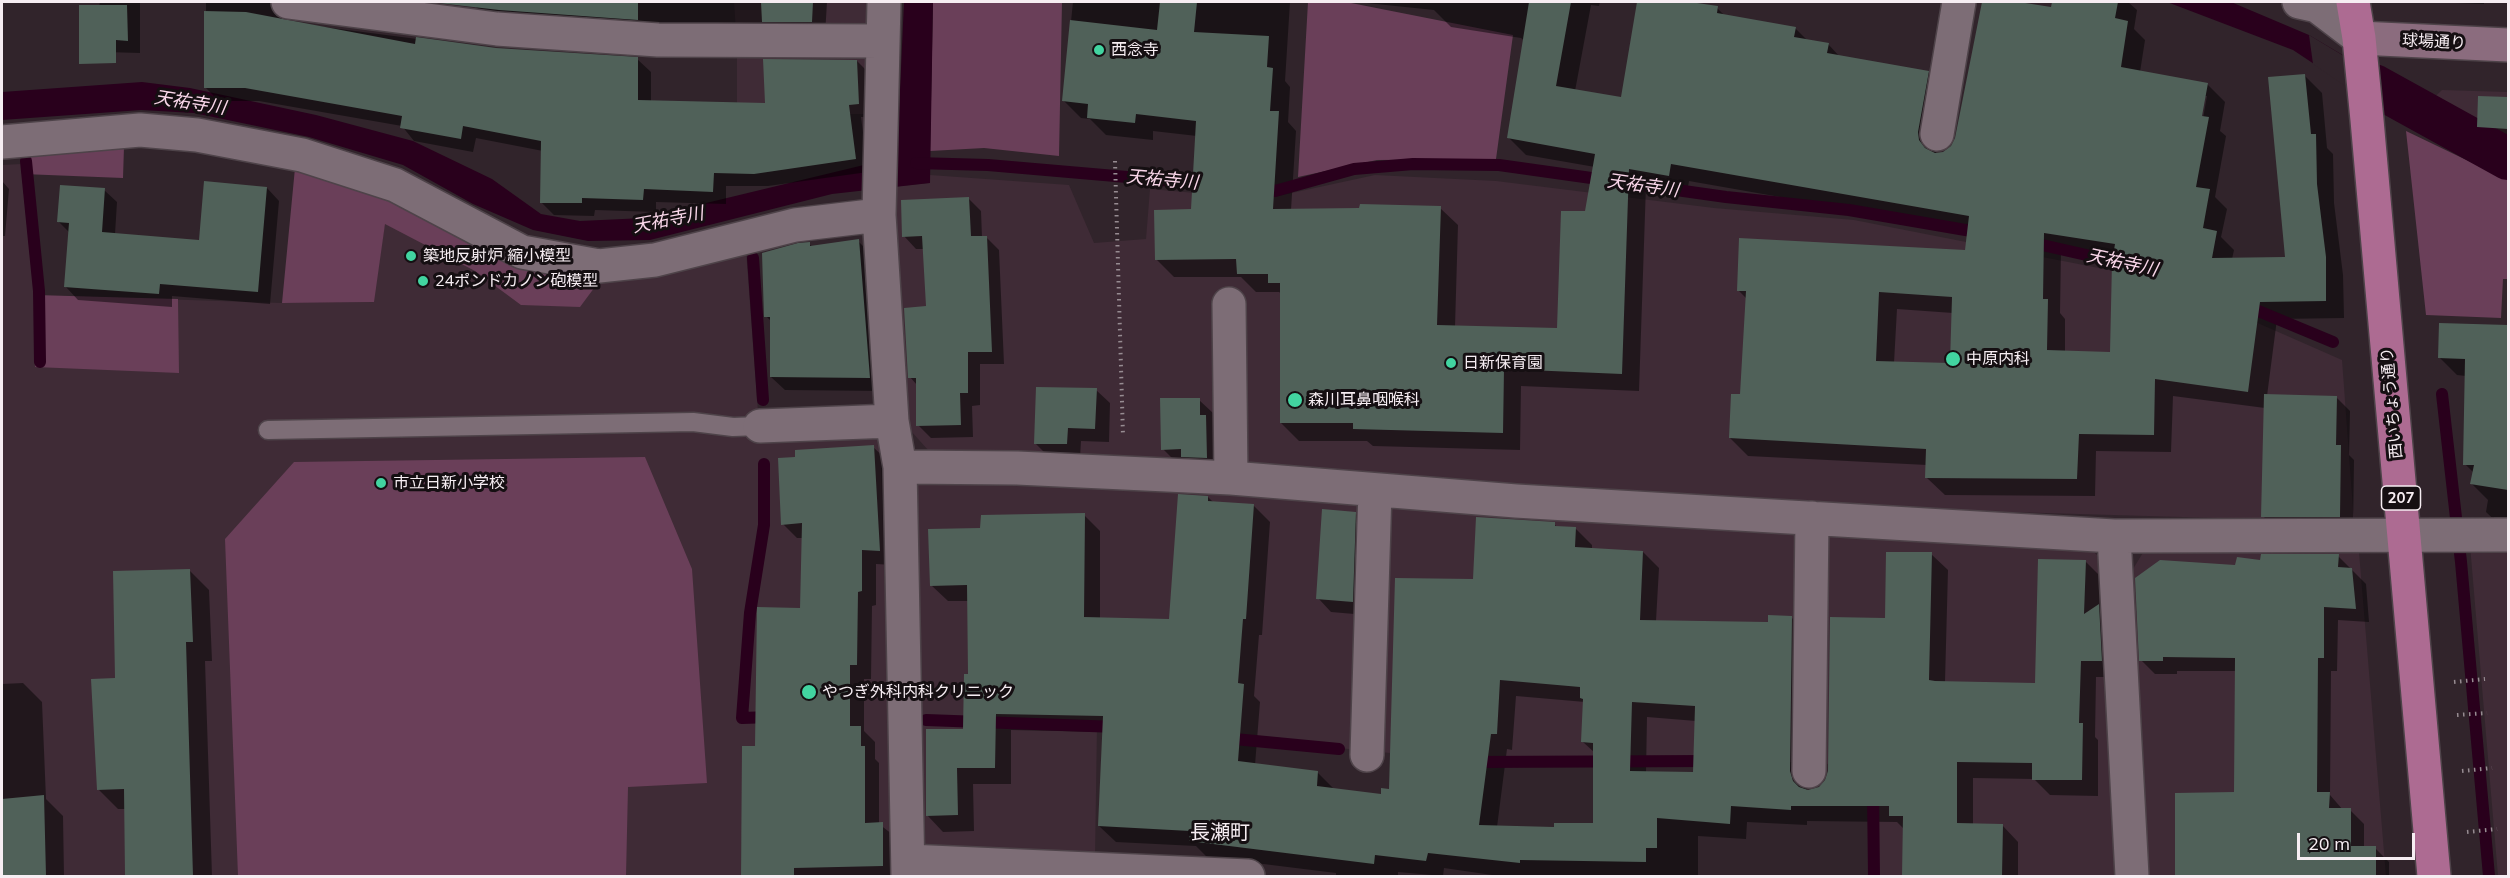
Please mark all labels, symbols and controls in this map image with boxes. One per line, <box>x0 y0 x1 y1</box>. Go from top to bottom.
street label: 球場通り <box>2402 31 2466 53</box>
place label: 西念寺 <box>1111 40 1159 60</box>
marker: 西念寺 <box>1092 43 1106 57</box>
water label: 天祐寺川 <box>153 87 227 119</box>
water label: 天祐寺川 <box>1125 166 1199 194</box>
water label: 天祐寺川 <box>1606 170 1680 202</box>
water label: 天祐寺川 <box>631 203 705 237</box>
water label: 天祐寺川 <box>2085 245 2159 281</box>
place label: 築地反射炉 縮小模型 <box>423 246 571 266</box>
marker: 築地反射炉 縮小模型 <box>404 249 418 263</box>
place label: 24ポンドカノン砲模型 <box>435 271 598 291</box>
marker: 24ポンドカノン砲模型 <box>416 274 430 288</box>
street label: 西いちょう通り <box>2378 346 2406 460</box>
place label: 中原内科 <box>1966 349 2030 369</box>
marker: 中原内科 <box>1944 350 1962 368</box>
place label: 日新保育園 <box>1463 353 1543 373</box>
marker: 日新保育園 <box>1444 356 1458 370</box>
place label: 森川耳鼻咽喉科 <box>1308 390 1420 410</box>
marker: 森川耳鼻咽喉科 <box>1286 391 1304 409</box>
place label: 市立日新小学校 <box>393 473 505 493</box>
marker: 市立日新小学校 <box>374 476 388 490</box>
road number: 207 <box>2382 486 2420 510</box>
place label: やつぎ外科内科クリニック <box>822 682 1014 702</box>
marker: やつぎ外科内科クリニック <box>800 683 818 701</box>
district label: 長瀬町 <box>1190 821 1250 845</box>
scale bar <box>2300 821 2418 859</box>
text: 20 m <box>2308 832 2350 855</box>

